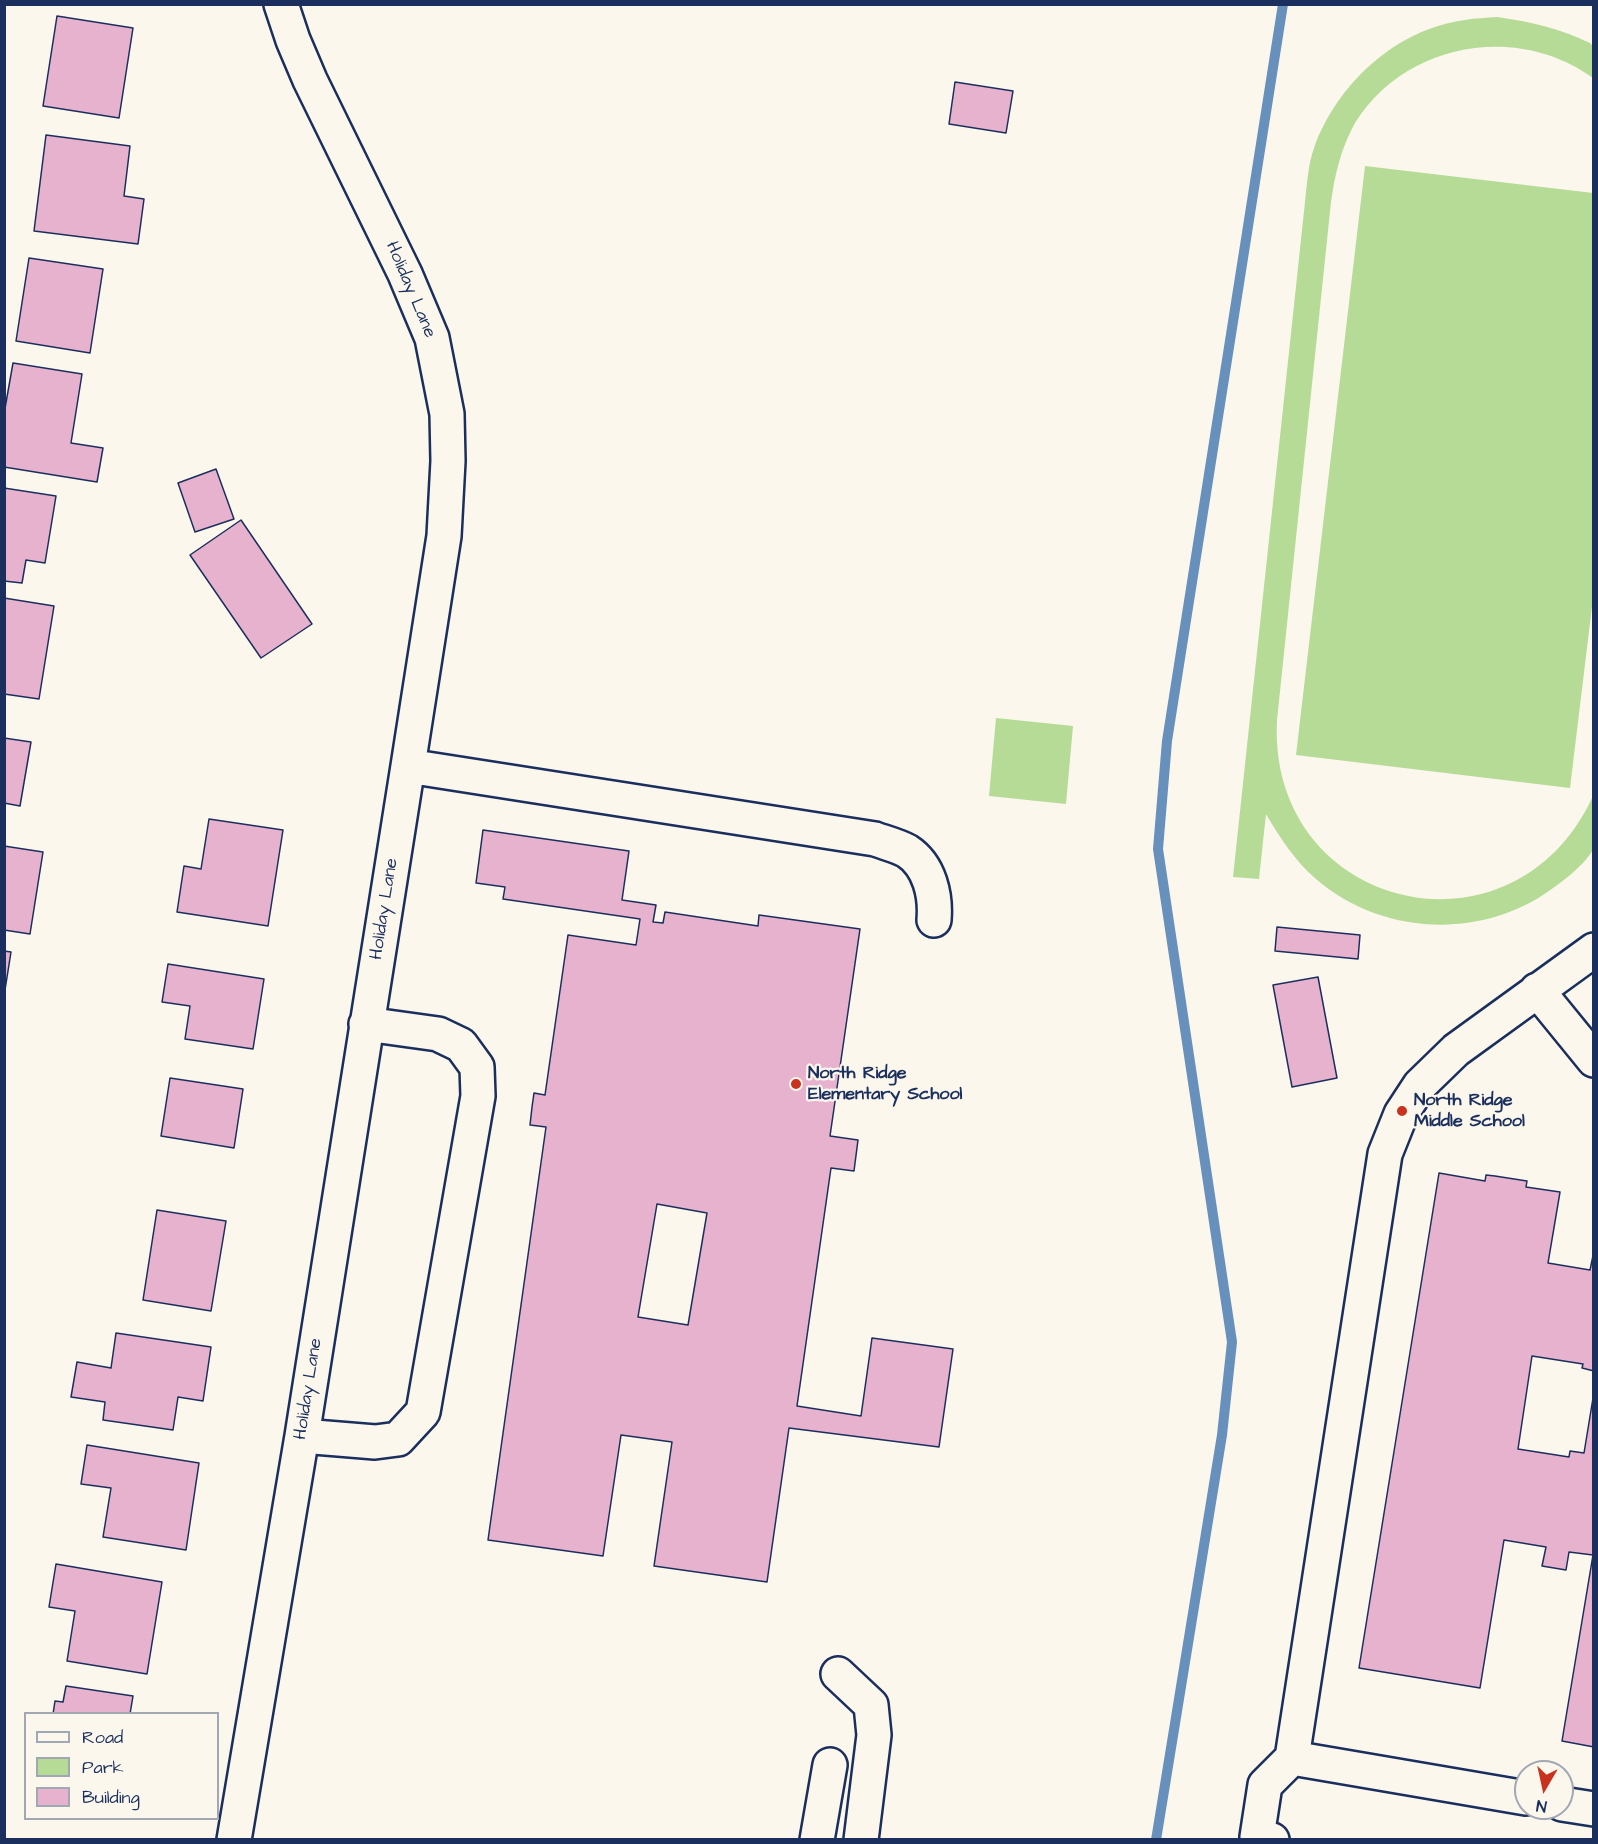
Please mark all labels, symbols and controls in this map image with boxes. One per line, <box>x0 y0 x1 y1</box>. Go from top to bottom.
street label: Holiday Lane <box>380 239 440 341</box>
street label: Holiday Lane <box>366 857 404 961</box>
place label: North Ridge Elementary School <box>808 1063 962 1106</box>
marker: North Ridge Elementary School <box>789 1077 803 1091</box>
place label: North Ridge Middle School <box>1414 1090 1525 1132</box>
marker: North Ridge Middle School <box>1395 1104 1409 1118</box>
street label: Holiday Lane <box>290 1337 328 1441</box>
legend <box>24 1712 219 1820</box>
text: Road <box>82 1725 123 1750</box>
text: Park <box>82 1755 124 1780</box>
north arrow <box>1514 1760 1574 1820</box>
text: Building <box>82 1785 140 1810</box>
text: N <box>1535 1794 1548 1817</box>

